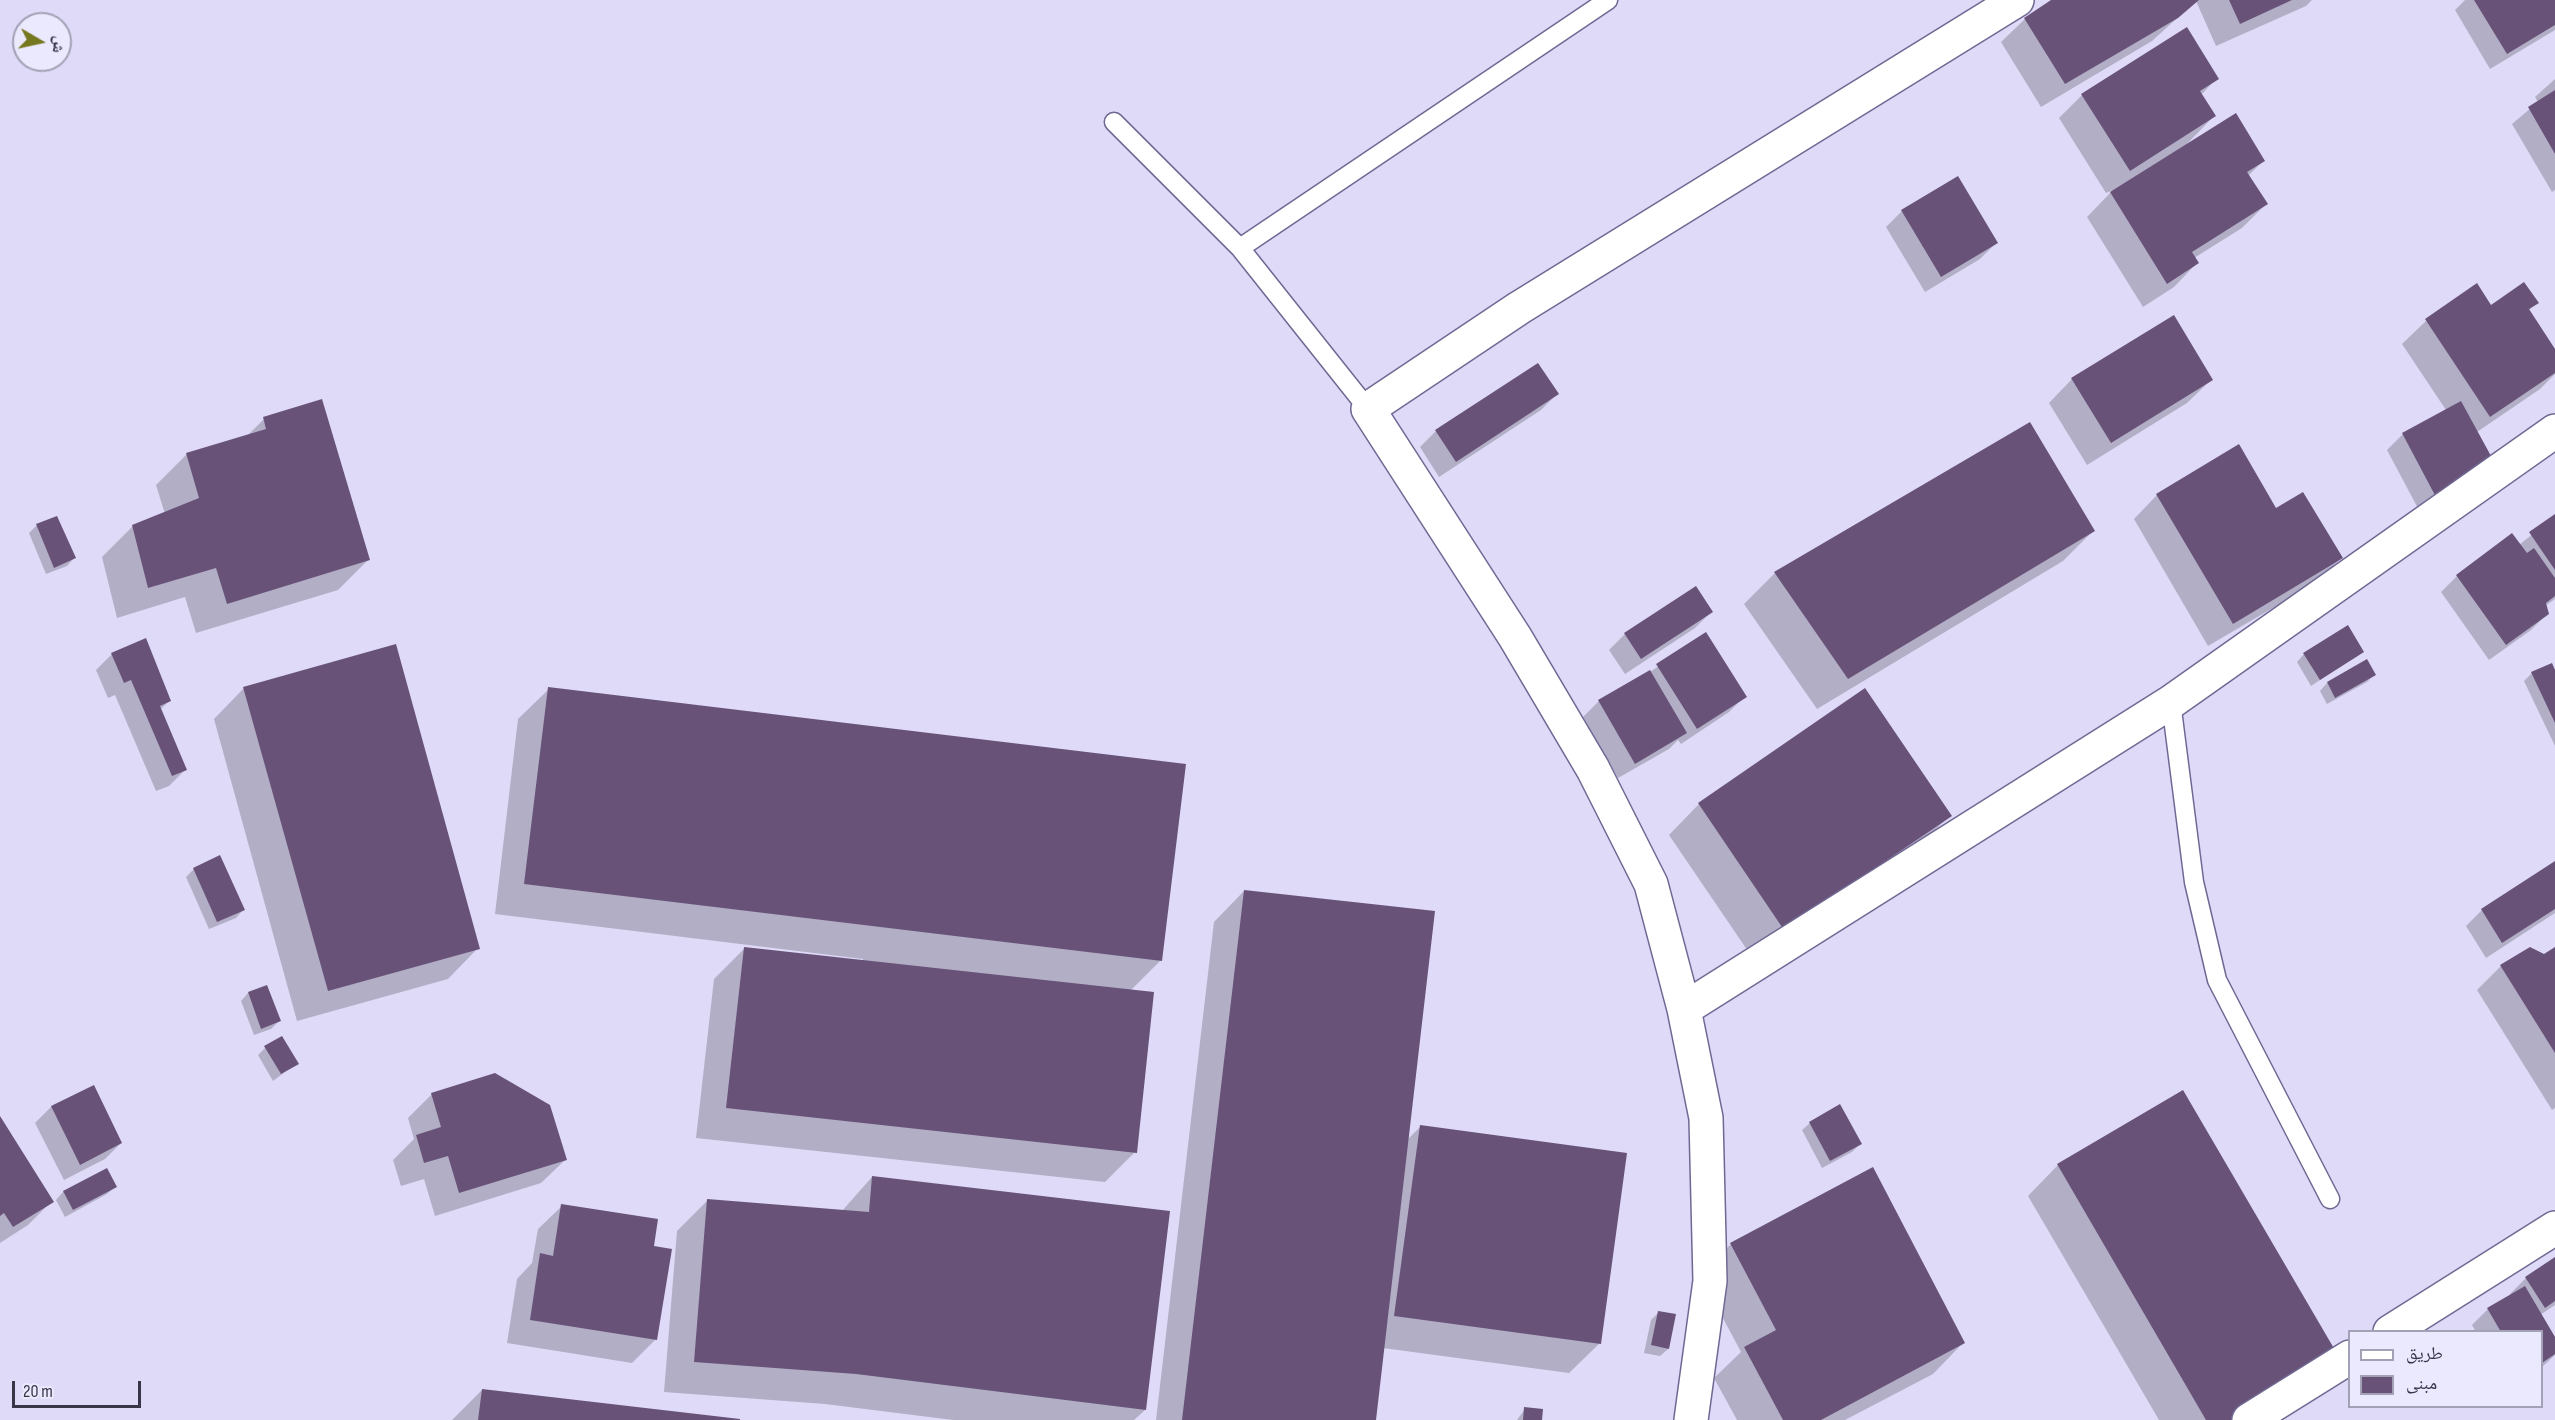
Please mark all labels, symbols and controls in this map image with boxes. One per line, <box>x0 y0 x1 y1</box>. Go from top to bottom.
north arrow <box>12 12 72 72</box>
text: ش <box>48 35 69 54</box>
legend <box>2348 1330 2543 1408</box>
text: طريق <box>2406 1343 2443 1364</box>
scale bar <box>15 1369 144 1407</box>
text: مبنى <box>2406 1373 2437 1394</box>
text: 20 m <box>23 1381 53 1402</box>

